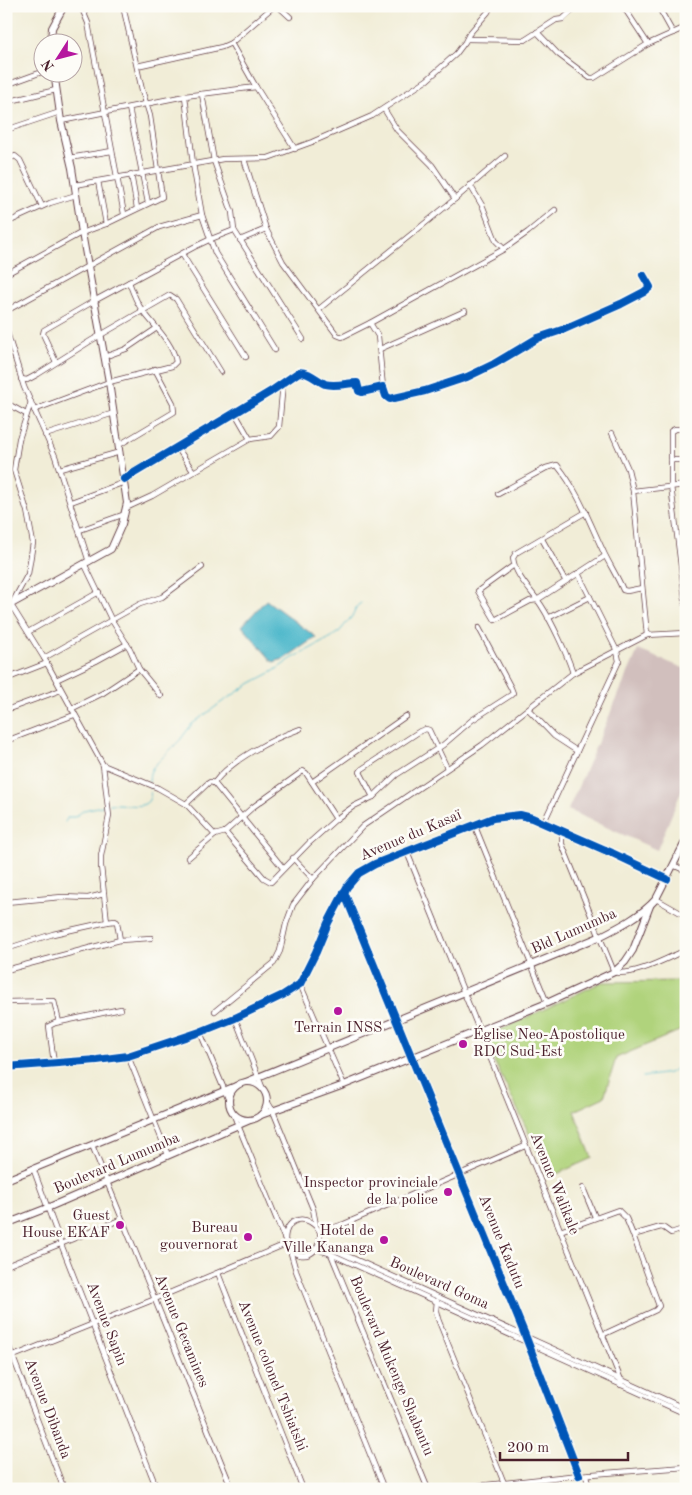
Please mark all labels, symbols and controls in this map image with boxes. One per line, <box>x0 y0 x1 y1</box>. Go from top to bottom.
north arrow <box>32 32 82 82</box>
text: N <box>39 56 57 73</box>
street label: Avenue du Kasaï <box>358 808 465 864</box>
street label: Bld Lumumba <box>529 906 619 957</box>
marker: Terrain INSS <box>332 1005 344 1017</box>
place label: Terrain INSS <box>294 1021 382 1036</box>
place label: Église Neo-Apostolique RDC Sud-Est <box>473 1025 625 1060</box>
marker: Église Neo-Apostolique RDC Sud-Est <box>457 1038 469 1050</box>
street label: Boulevard Lumumba <box>52 1131 183 1197</box>
street label: Avenue Walikale <box>527 1131 581 1237</box>
place label: Inspector provinciale de la police <box>303 1176 438 1208</box>
marker: Inspector provinciale de la police <box>442 1186 454 1198</box>
street label: Avenue Kadutu <box>475 1193 527 1291</box>
place label: Guest House EKAF <box>22 1209 110 1241</box>
marker: Guest House EKAF <box>114 1219 126 1231</box>
place label: Bureau gouvernorat <box>160 1221 238 1253</box>
place label: Hotel de Ville Kananga <box>282 1224 375 1256</box>
marker: Bureau gouvernorat <box>242 1231 254 1243</box>
marker: Hotel de Ville Kananga <box>378 1234 390 1246</box>
street label: Boulevard Goma <box>387 1255 492 1313</box>
street label: Avenue Gecamines <box>151 1272 211 1390</box>
street label: Boulevard Mukenge Shabantu <box>346 1274 436 1458</box>
street label: Avenue Sapin <box>83 1280 129 1368</box>
street label: Avenue colonel Tshiatshi <box>235 1298 309 1454</box>
street label: Avenue Dibanda <box>21 1357 73 1462</box>
scale bar <box>500 1430 627 1462</box>
text: 200 m <box>507 1441 549 1456</box>

